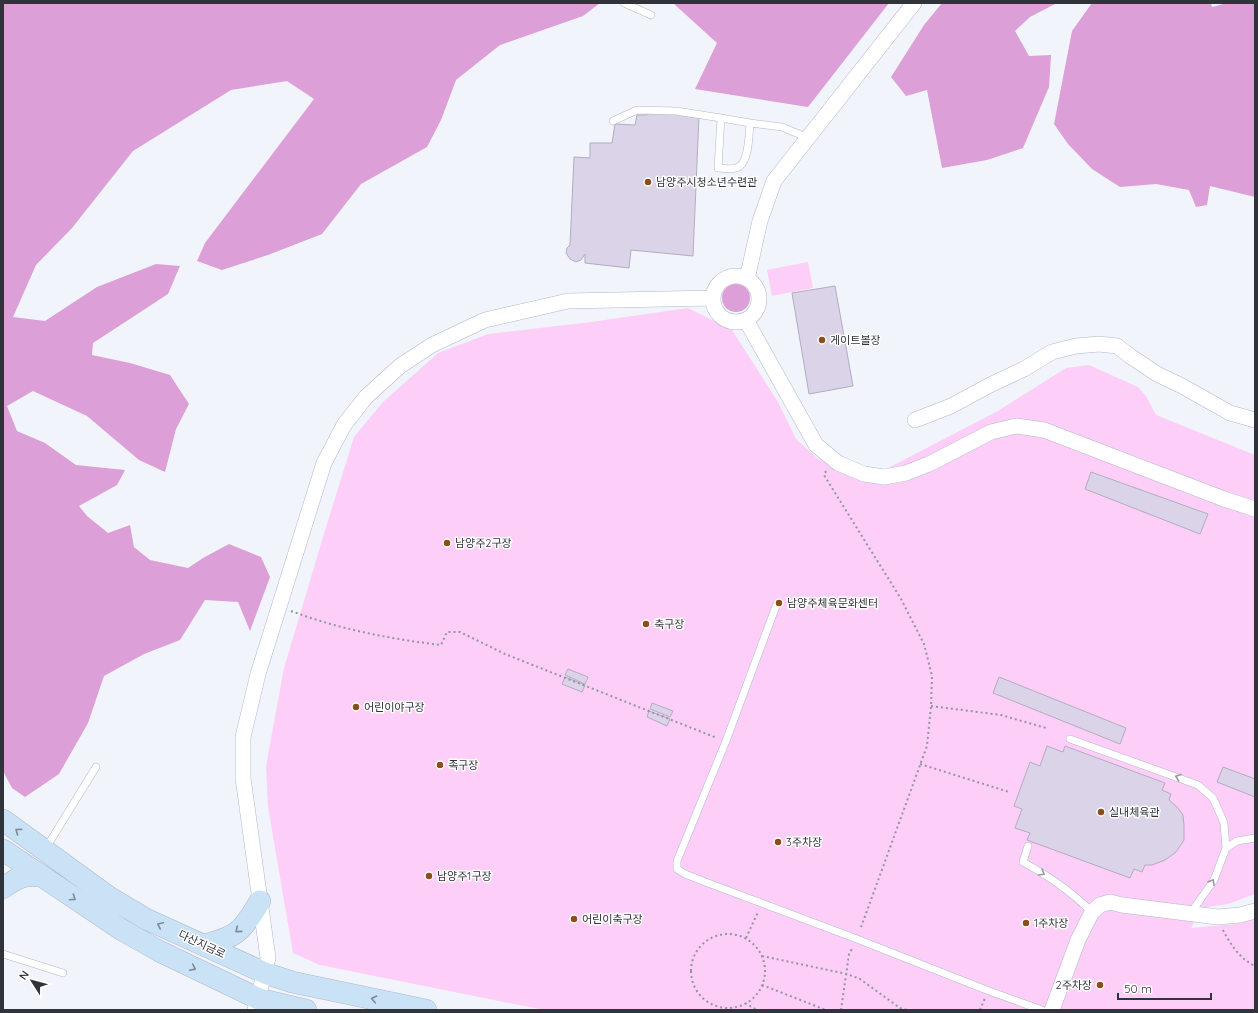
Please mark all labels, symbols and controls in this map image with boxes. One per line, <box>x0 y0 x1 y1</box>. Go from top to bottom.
place label: 남양주시청소년수련관 <box>656 175 757 189</box>
marker: 남양주시청소년수련관 <box>643 177 653 187</box>
place label: 게이트볼장 <box>830 333 881 347</box>
marker: 게이트볼장 <box>817 335 827 345</box>
place label: 남양주2구장 <box>455 536 512 550</box>
marker: 남양주2구장 <box>442 538 452 548</box>
place label: 남양주체육문화센터 <box>787 596 878 610</box>
marker: 남양주체육문화센터 <box>774 598 784 608</box>
place label: 축구장 <box>654 617 684 631</box>
marker: 축구장 <box>641 619 651 629</box>
place label: 어린이야구장 <box>364 700 425 714</box>
marker: 어린이야구장 <box>351 702 361 712</box>
place label: 족구장 <box>448 758 478 772</box>
marker: 족구장 <box>435 760 445 770</box>
one-way arrow <box>1175 774 1182 782</box>
place label: 실내체육관 <box>1109 805 1160 819</box>
marker: 실내체육관 <box>1096 807 1106 817</box>
one-way arrow <box>15 828 22 836</box>
place label: 3주차장 <box>786 835 822 849</box>
marker: 3주차장 <box>773 837 783 847</box>
one-way arrow <box>1038 868 1045 875</box>
place label: 남양주1구장 <box>437 869 492 883</box>
marker: 남양주1구장 <box>424 871 434 881</box>
one-way arrow <box>1208 879 1215 886</box>
one-way arrow <box>69 893 76 900</box>
place label: 어린이축구장 <box>582 912 643 926</box>
marker: 어린이축구장 <box>569 914 579 924</box>
place label: 1주차장 <box>1034 916 1068 930</box>
marker: 1주차장 <box>1021 918 1031 928</box>
one-way arrow <box>156 922 164 930</box>
one-way arrow <box>235 925 243 932</box>
street label: 다산지금로 <box>176 927 228 961</box>
north arrow <box>12 961 52 1001</box>
one-way arrow <box>189 963 197 971</box>
text: N <box>16 968 32 983</box>
scale bar <box>1118 975 1211 1001</box>
place label: 2주차장 <box>1056 978 1092 992</box>
marker: 2주차장 <box>1095 980 1105 990</box>
text: 50 m <box>1124 981 1152 996</box>
one-way arrow <box>370 996 377 1004</box>

